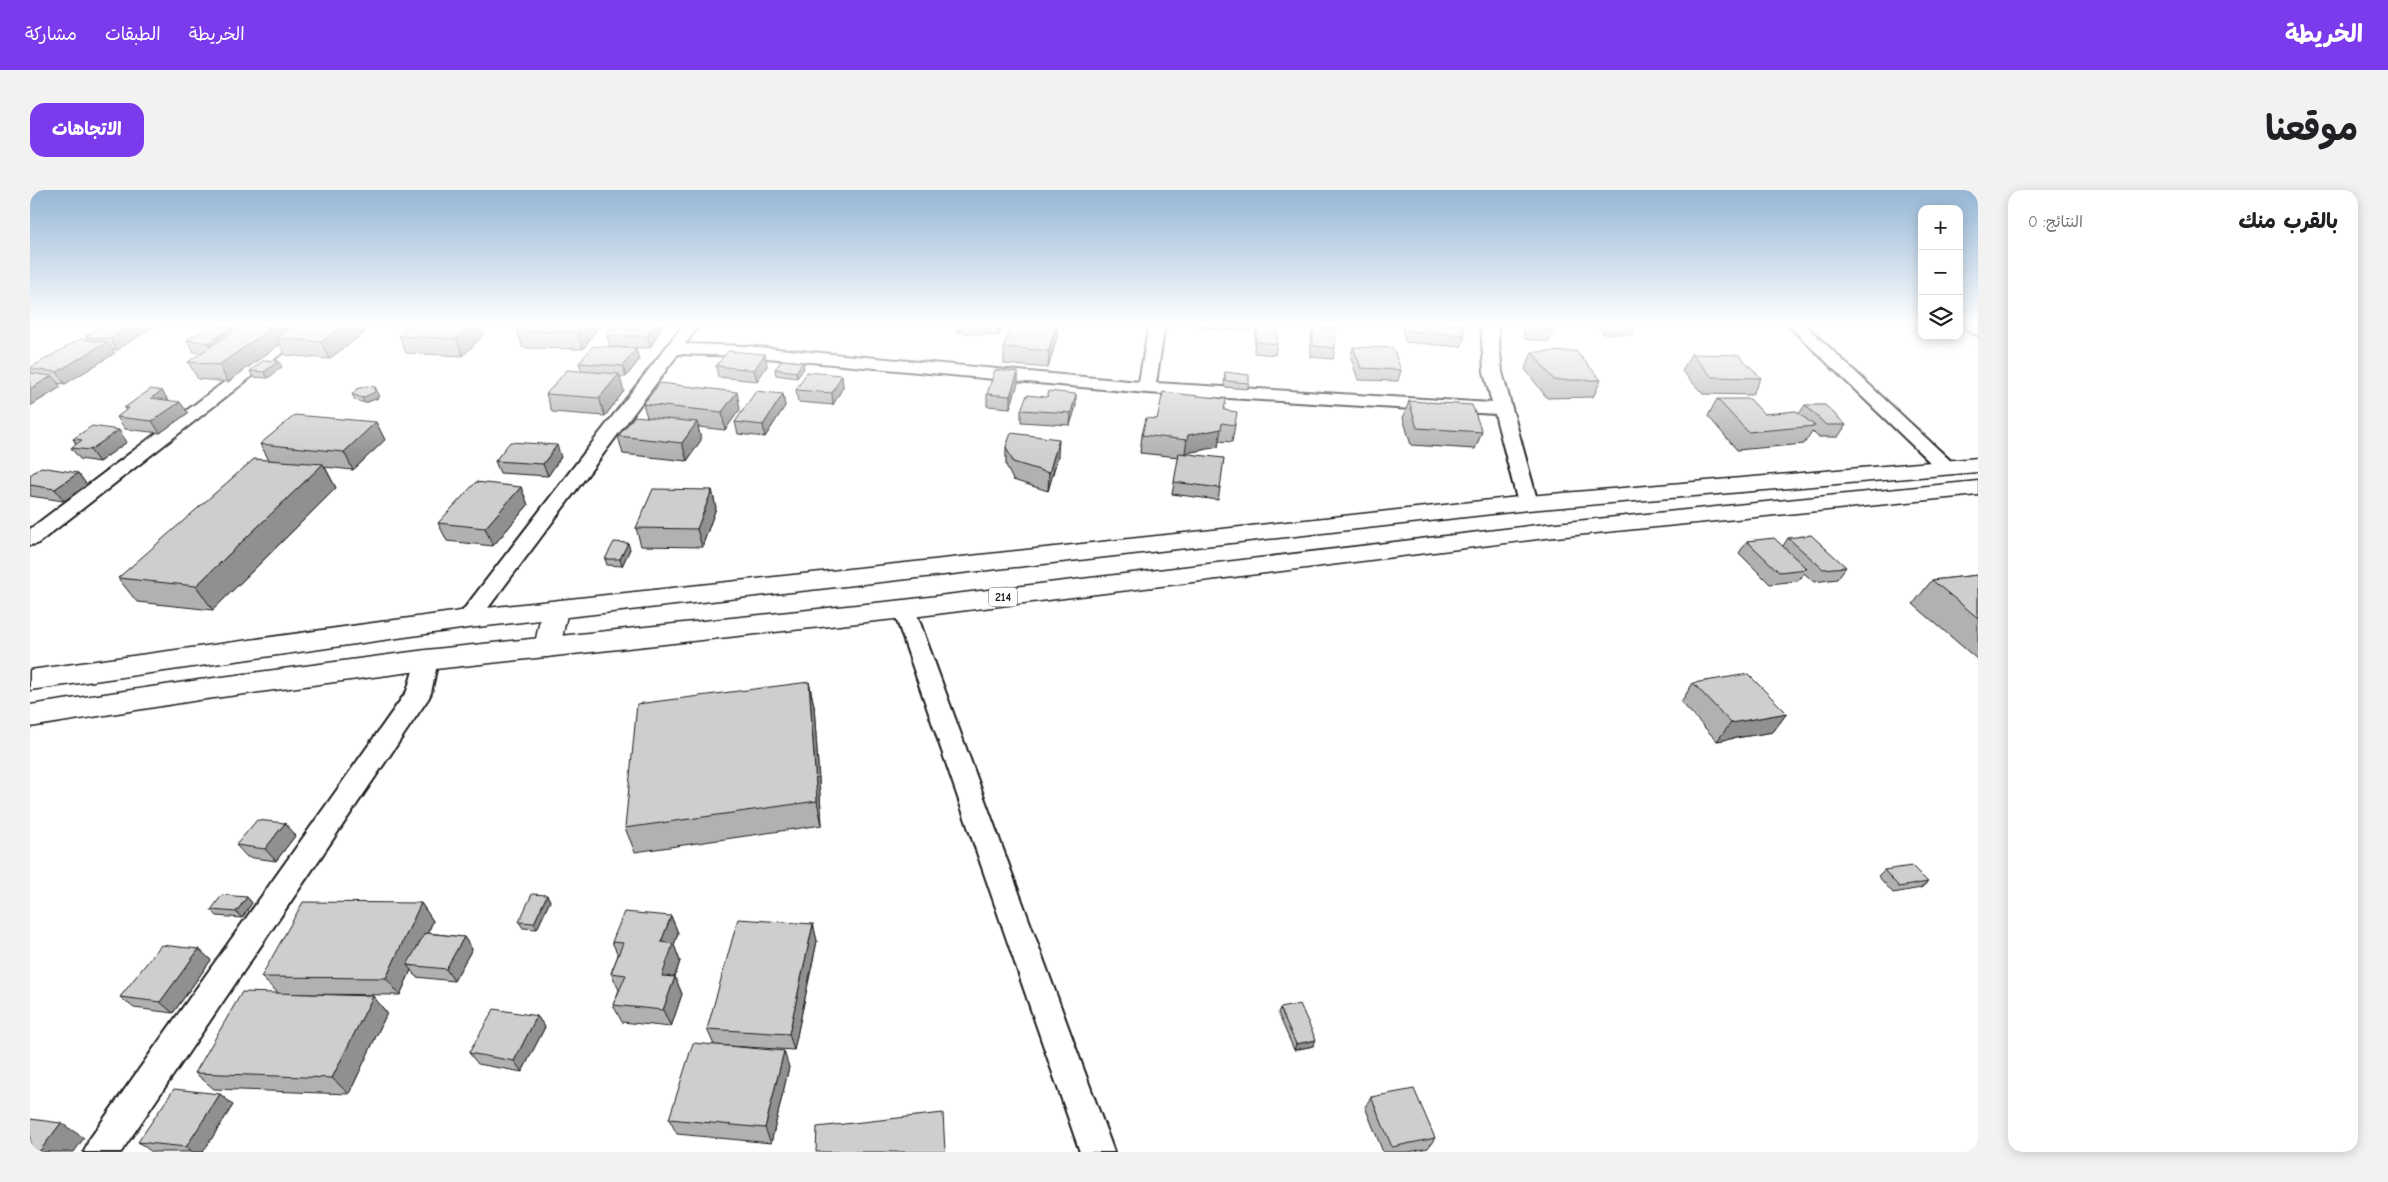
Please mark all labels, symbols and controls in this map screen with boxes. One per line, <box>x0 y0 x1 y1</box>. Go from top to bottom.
text: الخريطة <box>2285 20 2363 48</box>
text: مشاركة <box>25 24 77 45</box>
text: الطبقات <box>105 24 161 45</box>
text: الخريطة <box>189 24 245 45</box>
button: الاتجاهات <box>30 103 144 157</box>
text: موقعنا <box>2265 108 2358 149</box>
map controls <box>1918 205 1963 340</box>
button: + <box>1918 205 1963 250</box>
text: بالقرب منك <box>2238 209 2338 233</box>
text: النتائج: 0 <box>2028 213 2083 231</box>
button: − <box>1918 250 1963 295</box>
button: layers <box>1918 295 1963 340</box>
road number: 214 <box>989 588 1017 607</box>

